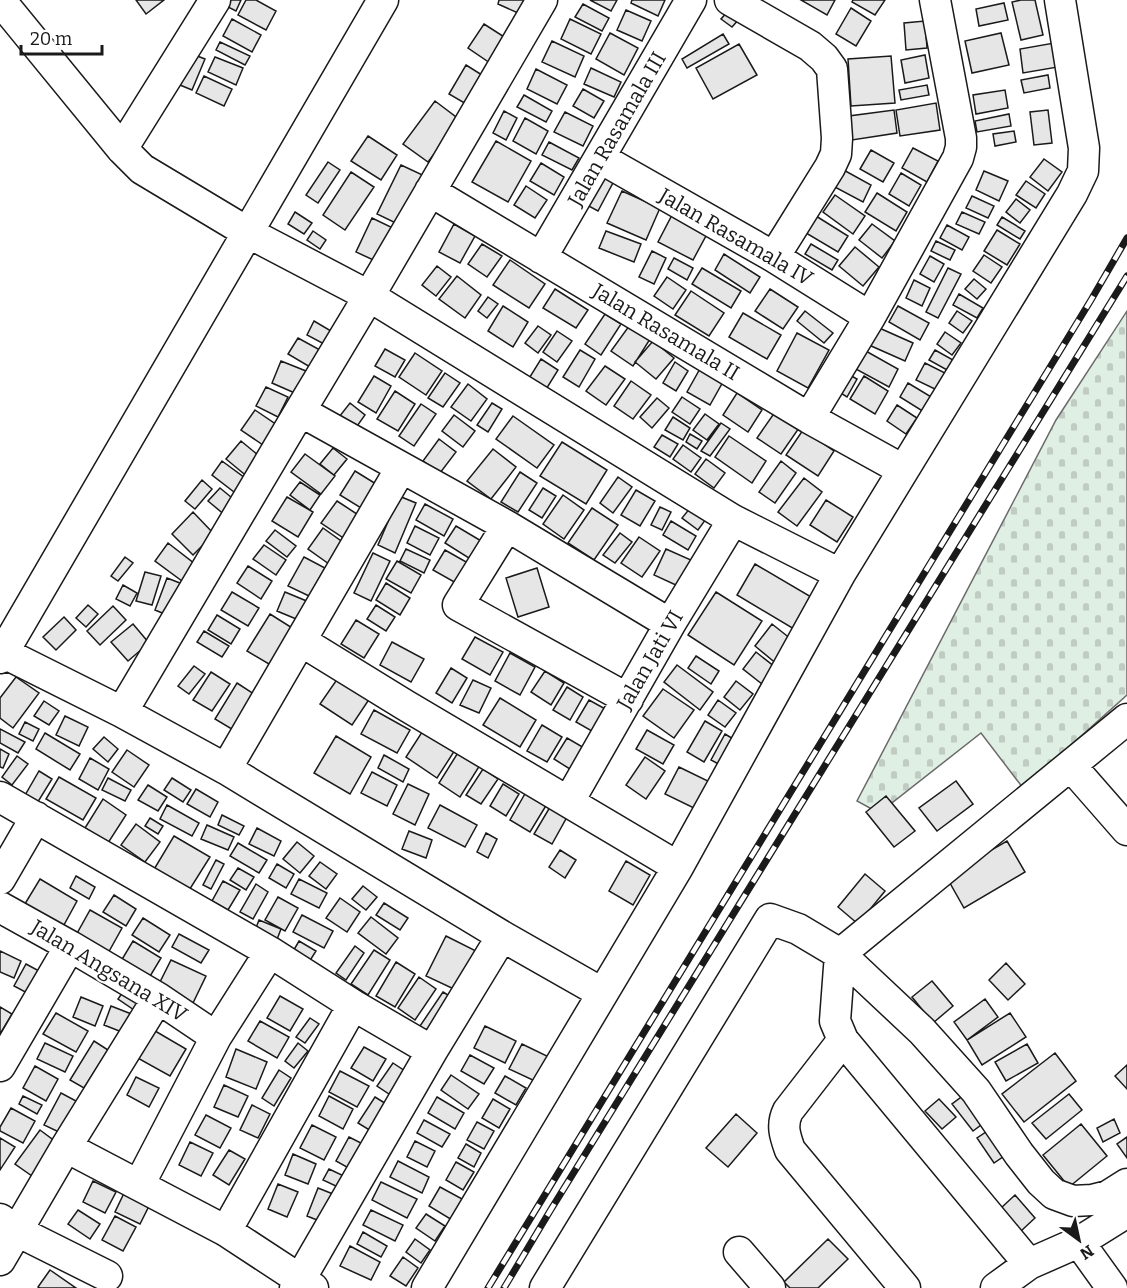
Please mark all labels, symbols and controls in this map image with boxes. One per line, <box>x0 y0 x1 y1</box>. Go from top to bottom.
scale bar <box>21 18 102 56</box>
text: 20 m <box>30 28 72 50</box>
street label: Jalan Rasamala III <box>562 47 672 212</box>
street label: Jalan Rasamala IV <box>653 182 818 292</box>
street label: Jalan Rasamala II <box>587 277 744 386</box>
street label: Jalan Jati VI <box>611 606 689 715</box>
street label: Jalan Angsana XIV <box>25 914 192 1028</box>
north arrow <box>1049 1210 1109 1270</box>
text: N <box>1077 1241 1097 1263</box>

